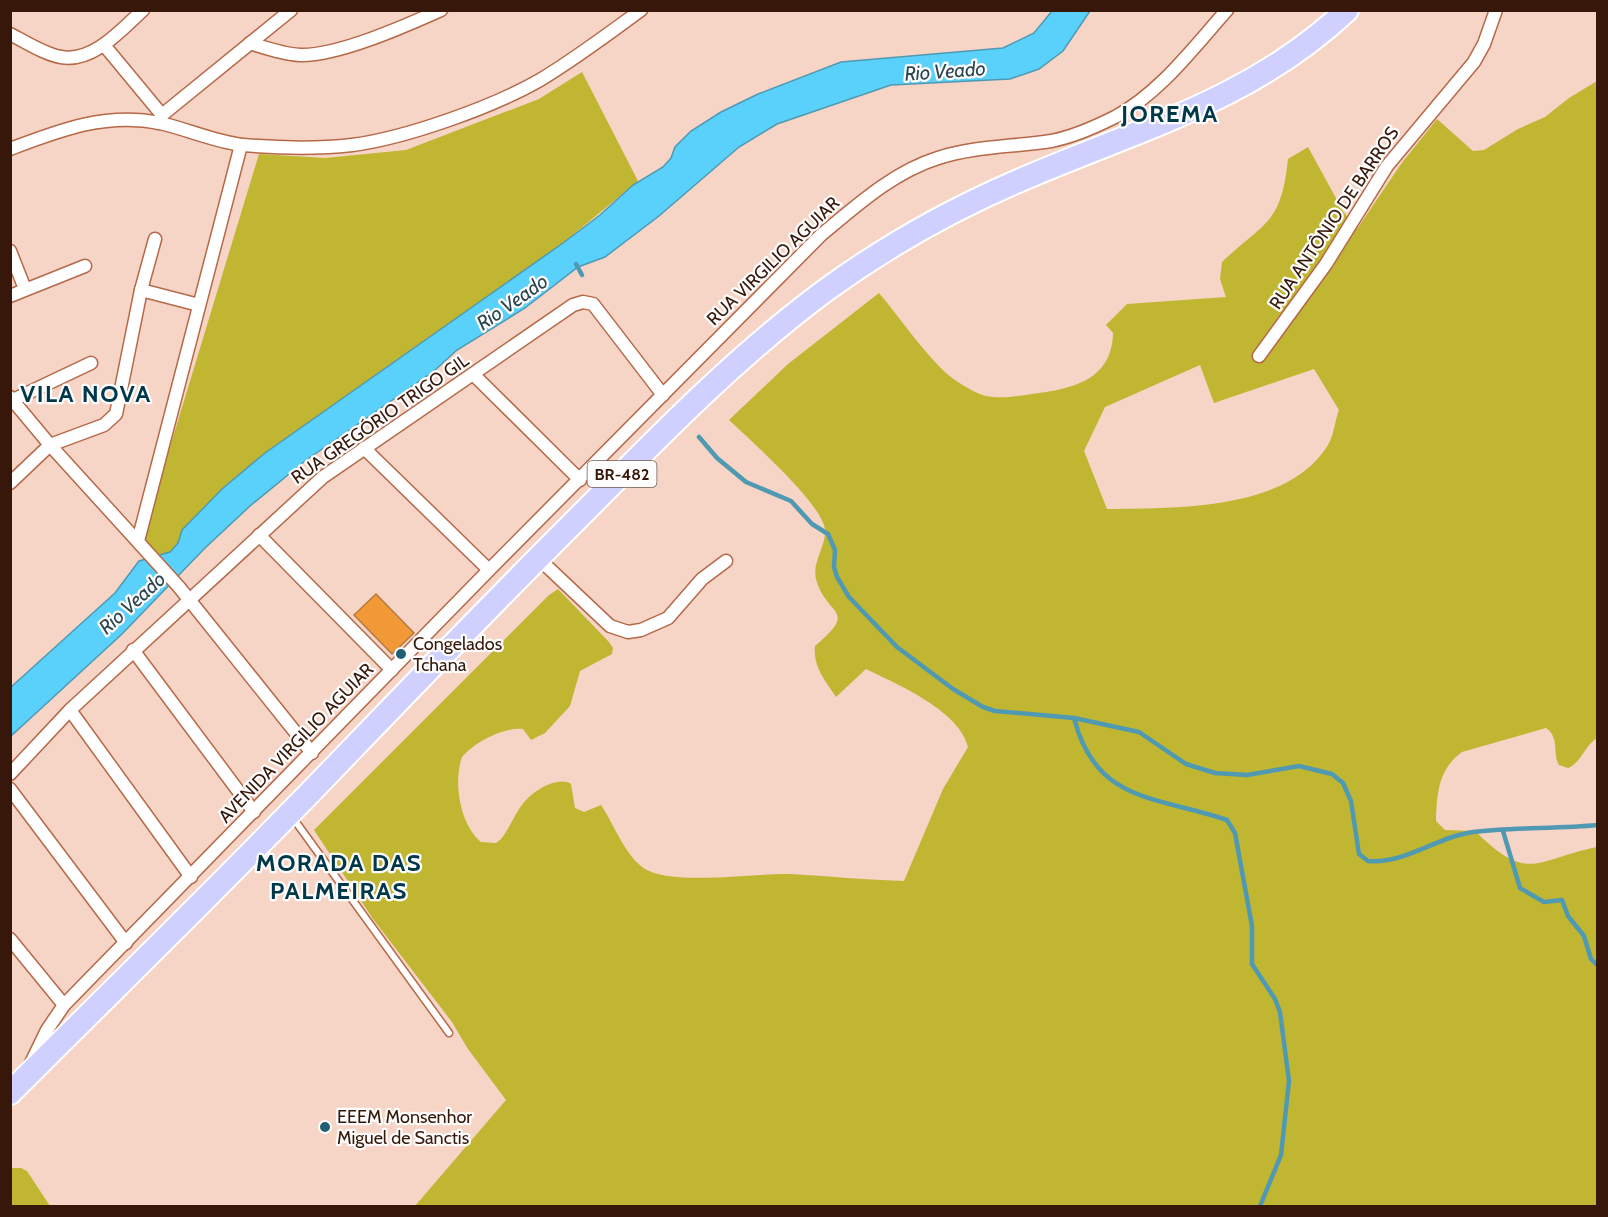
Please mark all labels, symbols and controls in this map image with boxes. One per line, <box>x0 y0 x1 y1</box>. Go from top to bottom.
water label: Rio Veado <box>904 56 986 86</box>
district label: JOREMA <box>1120 99 1219 128</box>
street label: RUA ANTÔNIO DE BARROS <box>1265 122 1403 314</box>
street label: RUA VIRGILIO AGUIAR <box>702 192 844 330</box>
water label: Rio Veado <box>472 269 552 335</box>
street label: RUA GREGÓRIO TRIGO GIL <box>287 349 473 489</box>
district label: VILA NOVA <box>20 379 152 408</box>
road number: BR-482 <box>588 461 656 487</box>
water label: Rio Veado <box>94 567 170 639</box>
place label: Congelados Tchana <box>413 633 502 676</box>
marker: Congelados Tchana <box>394 647 408 661</box>
street label: AVENIDA VIRGILIO AGUIAR <box>214 658 378 827</box>
district label: MORADA DAS PALMEIRAS <box>256 848 422 905</box>
place label: EEEM Monsenhor Miguel de Sanctis <box>337 1106 472 1149</box>
marker: EEEM Monsenhor Miguel de Sanctis <box>318 1120 332 1134</box>

